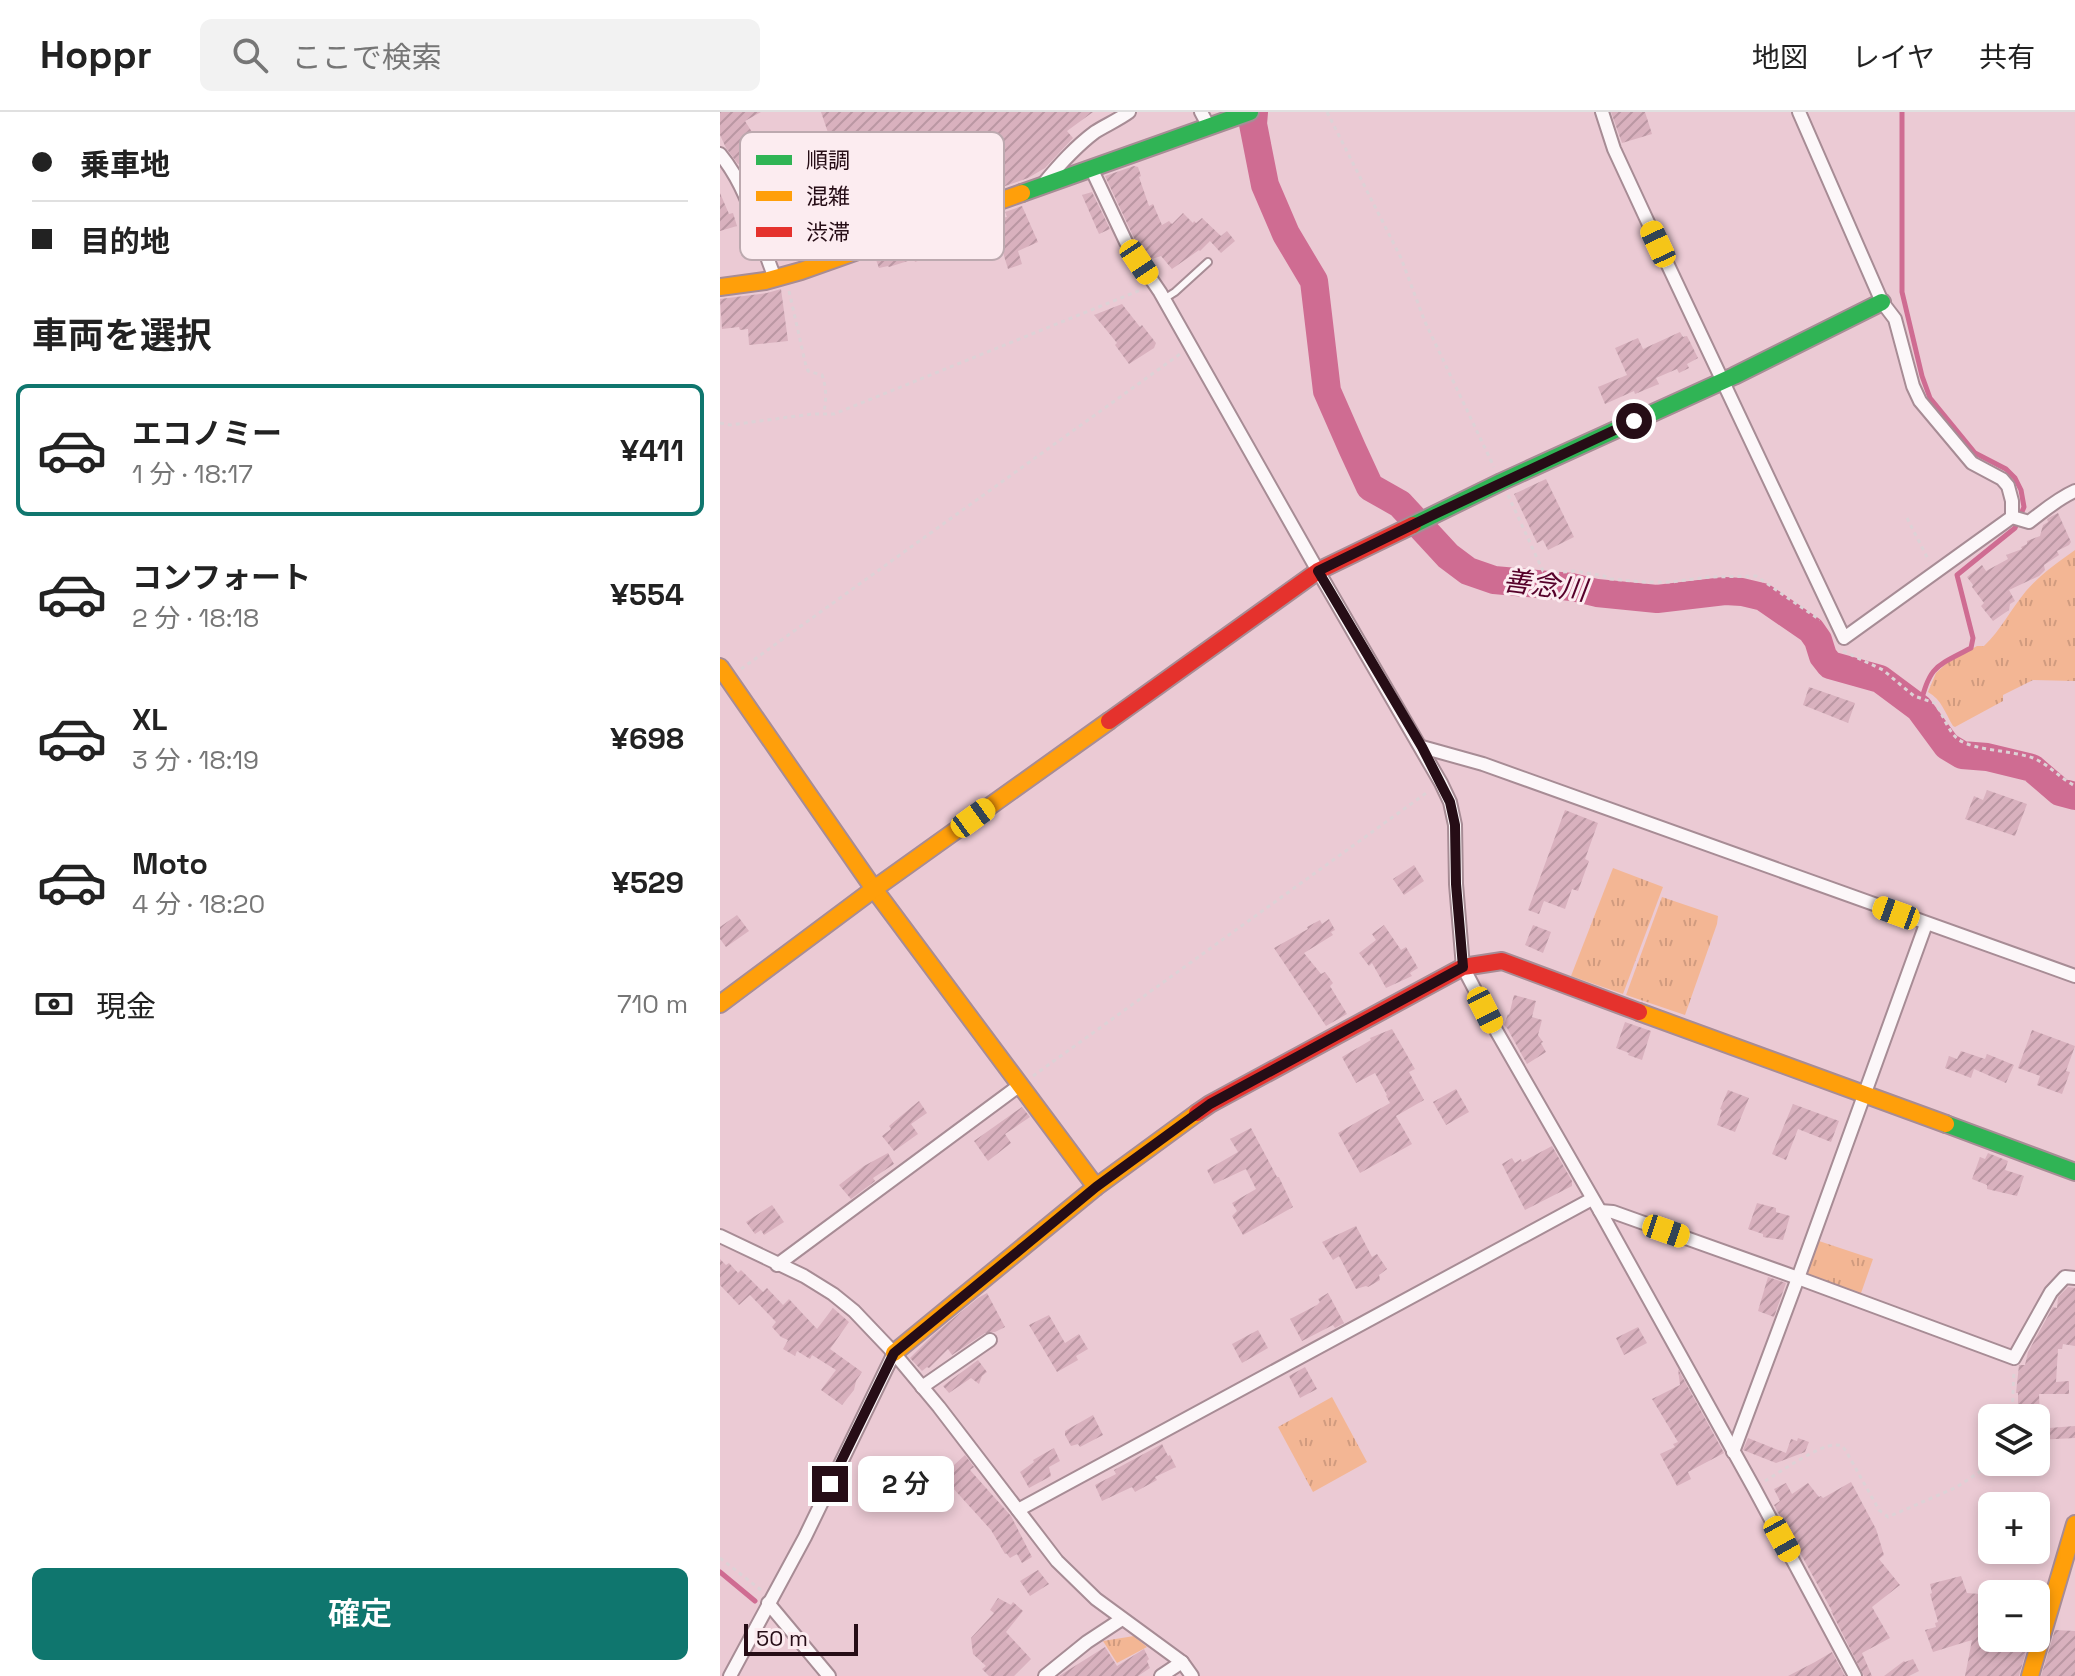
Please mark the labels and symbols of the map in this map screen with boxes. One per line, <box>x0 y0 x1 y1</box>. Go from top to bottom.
legend <box>740 132 1004 260</box>
text: 順調 <box>806 146 850 174</box>
text: 混雑 <box>806 182 850 210</box>
car <box>1637 217 1679 271</box>
text: 渋滞 <box>806 218 850 246</box>
car <box>1116 235 1162 289</box>
route start <box>1616 403 1652 439</box>
water label: 善念川 <box>1501 562 1592 608</box>
car <box>947 794 999 842</box>
car <box>1869 894 1923 932</box>
car <box>1463 983 1507 1037</box>
car <box>1639 1212 1693 1250</box>
callout: 2 分 <box>858 1456 954 1512</box>
route end <box>812 1466 848 1502</box>
car <box>1760 1512 1804 1566</box>
scale bar <box>744 1620 858 1656</box>

